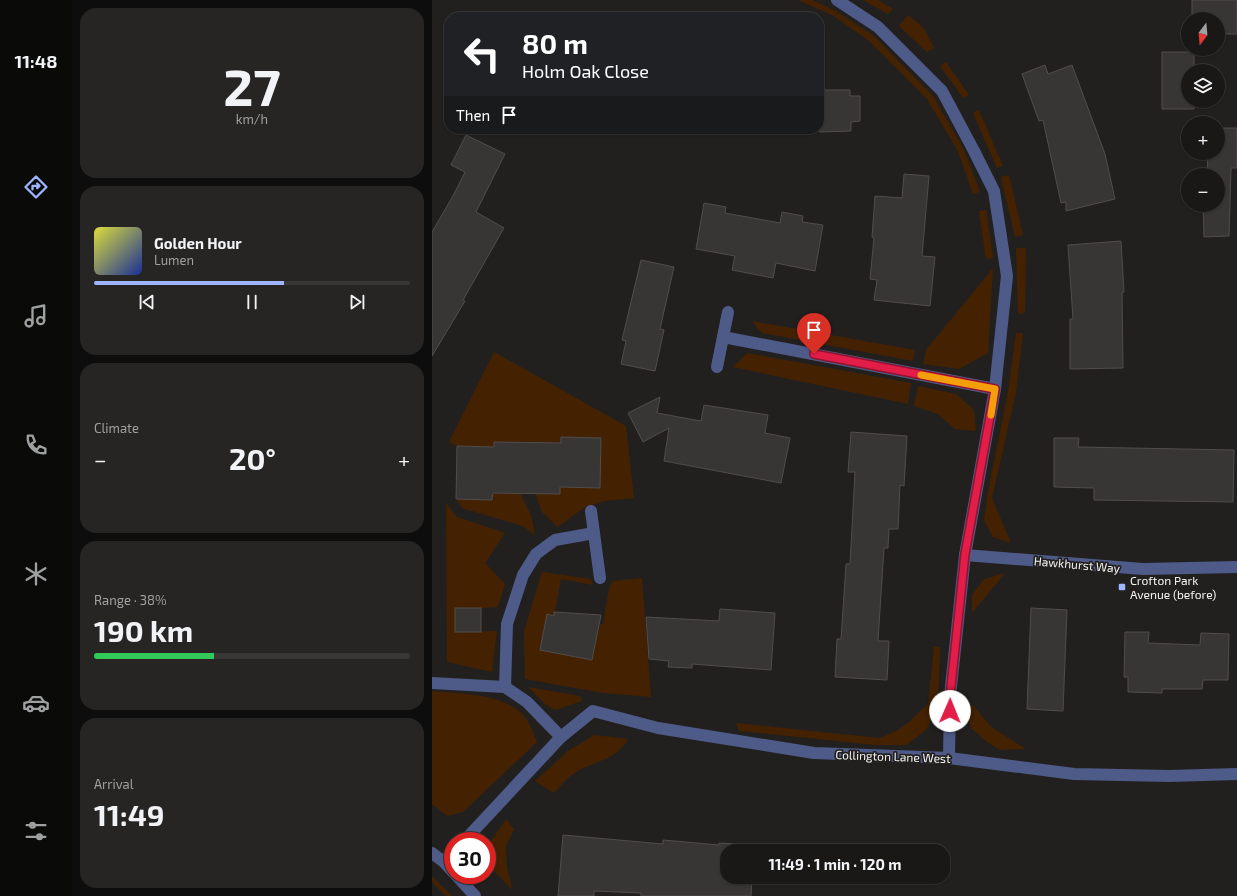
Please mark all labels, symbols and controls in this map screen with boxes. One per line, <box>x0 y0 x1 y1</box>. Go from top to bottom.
north arrow <box>1181 12 1225 56</box>
map controls <box>1181 12 1225 212</box>
text: 80 m <box>522 26 588 60</box>
icon: left <box>456 28 508 80</box>
text: 11:48 <box>15 50 57 72</box>
text: 27 <box>223 54 281 116</box>
text: Holm Oak Close <box>522 60 649 82</box>
button: layers <box>1181 64 1225 108</box>
icon: arrive <box>498 104 520 126</box>
text: Then <box>456 106 490 124</box>
text: km/h <box>236 111 268 127</box>
button: + <box>1181 116 1225 160</box>
button: − <box>1181 168 1225 212</box>
icon: directions <box>22 173 50 201</box>
text: Golden Hour <box>154 234 242 252</box>
text: Lumen <box>154 252 194 268</box>
icon: previous <box>136 291 158 313</box>
icon: pause <box>241 291 263 313</box>
icon: next <box>346 291 368 313</box>
icon: music <box>22 302 50 330</box>
pin <box>797 313 831 354</box>
icon: arrive <box>803 319 825 341</box>
text: Climate <box>94 420 139 436</box>
icon: phone <box>22 431 50 459</box>
text: 20° <box>229 440 276 476</box>
text: − <box>94 446 107 472</box>
text: + <box>398 446 410 472</box>
street label: Hawkhurst Way <box>1033 553 1121 575</box>
icon: climate <box>22 560 50 588</box>
place label: Crofton Park Avenue (before) <box>1130 573 1216 601</box>
marker: Crofton Park Avenue (before) <box>1117 582 1127 592</box>
text: Range · 38% <box>94 592 167 608</box>
text: 190 km <box>94 612 193 648</box>
icon: car <box>22 689 50 717</box>
position arrow <box>929 690 971 732</box>
street label: Collington Lane West <box>835 747 951 765</box>
text: Arrival <box>94 776 134 792</box>
text: 11:49 <box>94 796 164 832</box>
icon: filters <box>22 817 50 845</box>
speed limit sign: 30 <box>444 832 496 884</box>
text: 11:49 · 1 min · 120 m <box>769 855 901 873</box>

